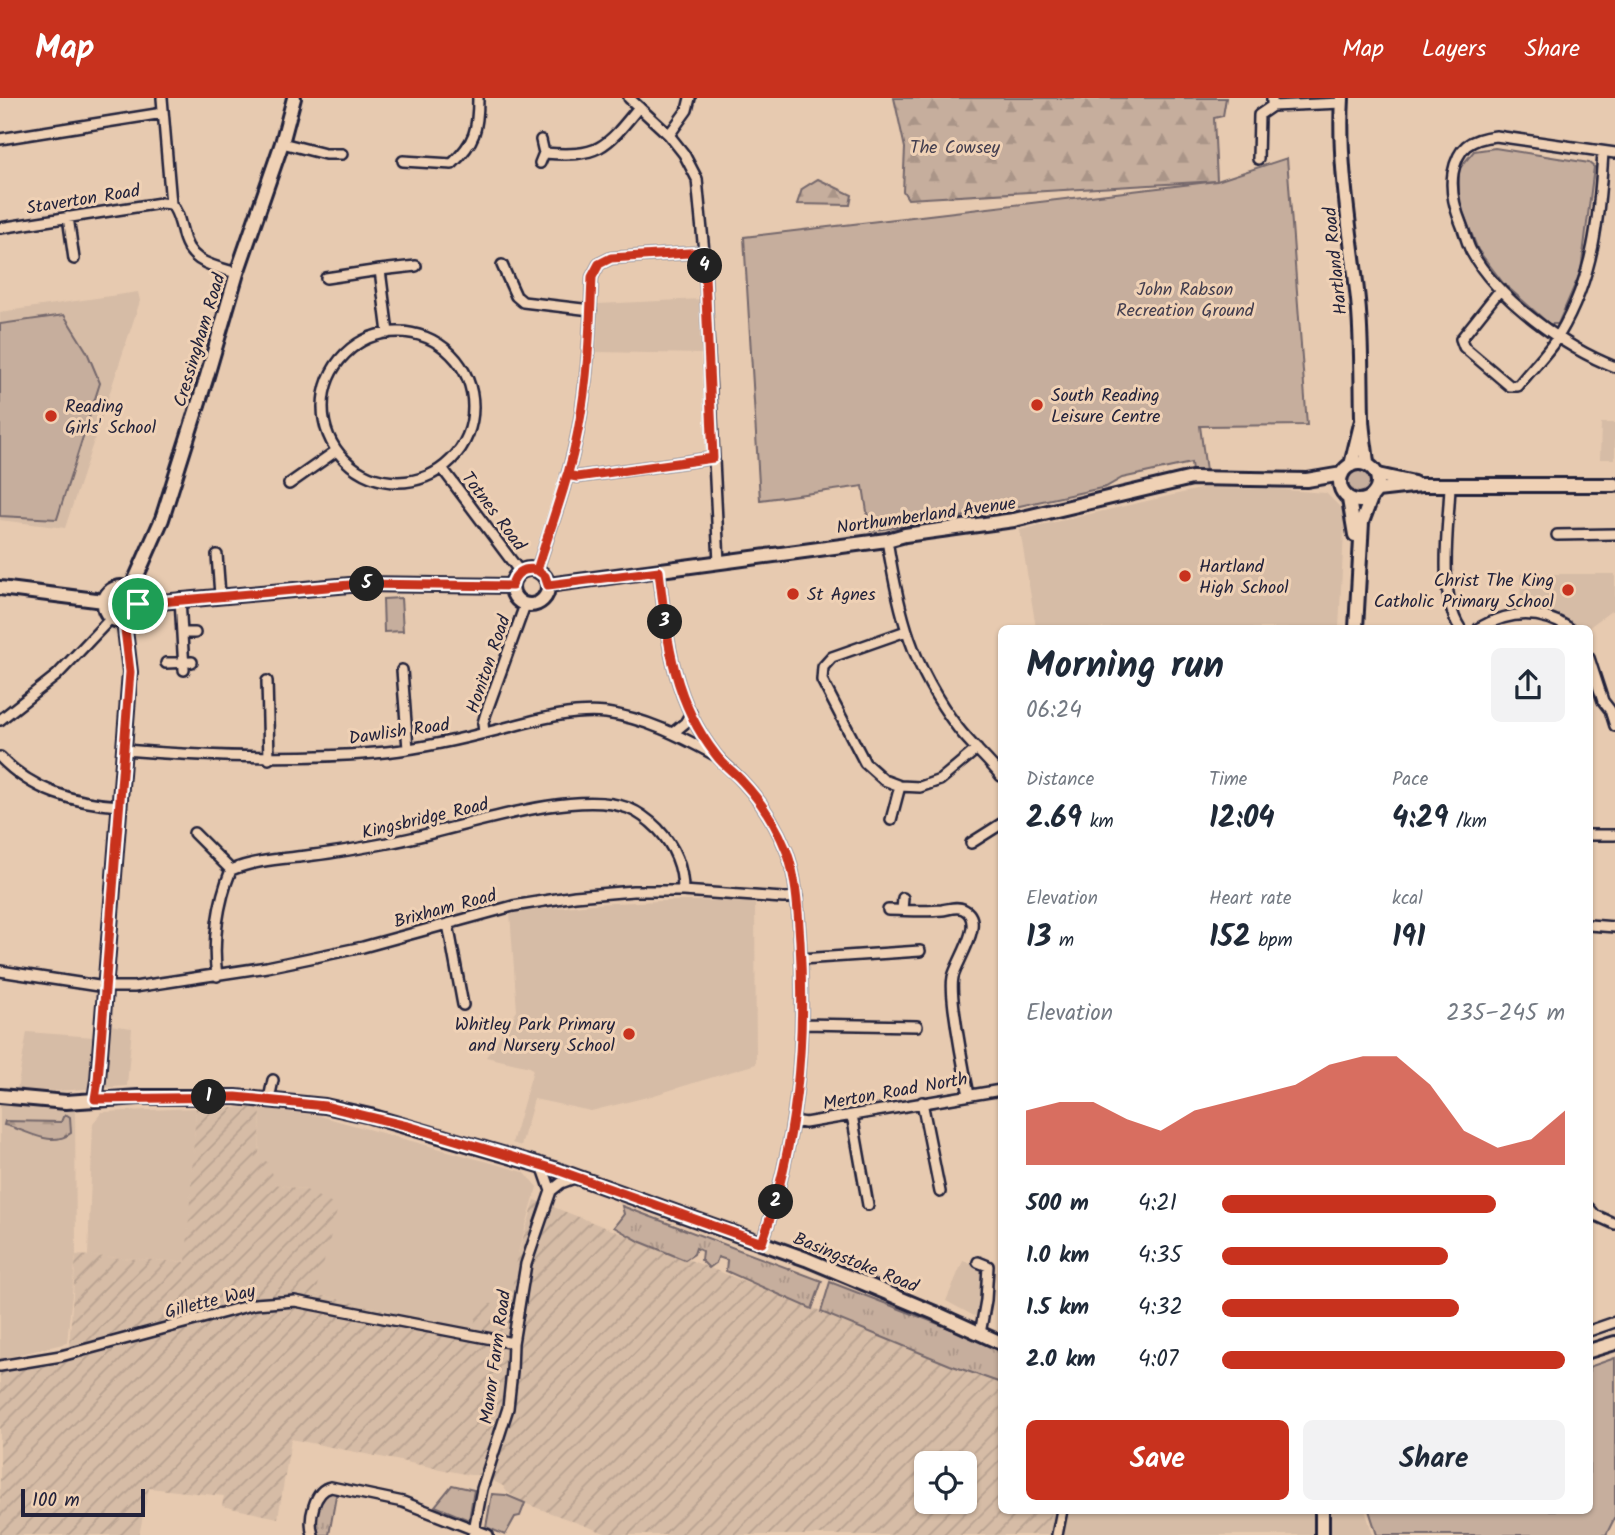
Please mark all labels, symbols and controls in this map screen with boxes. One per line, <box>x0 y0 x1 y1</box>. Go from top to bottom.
text: Map <box>35 23 95 76</box>
text: Map <box>1342 30 1384 69</box>
text: Layers <box>1422 30 1486 69</box>
text: Share <box>1524 30 1580 69</box>
park label: The Cowsey <box>910 134 1000 163</box>
street label: Staverton Road <box>24 177 143 224</box>
street label: Hartland Road <box>1316 205 1357 316</box>
pin: 4 <box>688 248 722 284</box>
text: 4 <box>699 250 710 280</box>
street label: Cressingham Road <box>166 269 235 411</box>
park label: John Rabson Recreation Ground <box>1116 276 1255 326</box>
place label: South Reading Leisure Centre <box>1051 382 1160 432</box>
place label: Reading Girls' School <box>65 393 157 443</box>
marker: South Reading Leisure Centre <box>1029 397 1045 413</box>
marker: Reading Girls' School <box>43 408 59 424</box>
street label: Totnes Road <box>453 466 533 559</box>
street label: Northumberland Avenue <box>835 490 1018 543</box>
place label: Hartland High School <box>1199 553 1289 603</box>
pin: 5 <box>350 566 384 602</box>
place label: Christ The King Catholic Primary School <box>1374 567 1555 617</box>
text: 5 <box>362 568 371 598</box>
marker: Hartland High School <box>1177 568 1193 584</box>
pin <box>108 574 168 634</box>
place label: St Agnes <box>807 581 876 610</box>
marker: Christ The King Catholic Primary School <box>1560 582 1576 598</box>
icon: arrive <box>119 585 157 623</box>
marker: St Agnes <box>785 586 801 602</box>
pin: 3 <box>648 604 682 640</box>
text: 3 <box>659 606 670 636</box>
street label: Honiton Road <box>459 611 520 717</box>
text: Morning run <box>1026 637 1224 697</box>
button: share <box>1491 648 1565 722</box>
text: 06:24 <box>1026 693 1082 729</box>
street label: Dawlish Road <box>347 711 452 754</box>
text: Distance <box>1026 765 1094 795</box>
text: Time <box>1209 765 1247 795</box>
text: Pace <box>1392 765 1428 795</box>
street label: Kingsbridge Road <box>359 791 493 848</box>
text: 2.69 <box>1026 795 1082 843</box>
text: 12:04 <box>1209 795 1275 843</box>
text: 4:29 <box>1392 795 1448 843</box>
text: km <box>1082 807 1114 837</box>
text: /km <box>1448 807 1487 837</box>
street label: Brixham Road <box>391 882 501 937</box>
text: Elevation <box>1026 884 1098 914</box>
text: Heart rate <box>1209 884 1292 914</box>
text: kcal <box>1392 884 1423 914</box>
text: 13 <box>1026 914 1051 962</box>
text: 152 <box>1209 914 1251 962</box>
text: 191 <box>1392 914 1425 962</box>
text: m <box>1051 926 1074 956</box>
text: bpm <box>1251 926 1293 956</box>
text: Elevation <box>1026 996 1113 1032</box>
text: 235–245 m <box>1446 996 1565 1032</box>
place label: Whitley Park Primary and Nursery School <box>455 1011 616 1061</box>
marker: Whitley Park Primary and Nursery School <box>621 1026 637 1042</box>
street label: Merton Road North <box>821 1065 970 1119</box>
pin: 1 <box>192 1080 227 1114</box>
text: 1 <box>206 1081 211 1111</box>
pin: 2 <box>758 1184 794 1220</box>
text: 2 <box>770 1186 781 1216</box>
text: 500 m <box>1026 1186 1089 1222</box>
text: 4:21 <box>1138 1186 1177 1222</box>
street label: Basingstoke Road <box>789 1225 923 1302</box>
text: 1.0 km <box>1026 1238 1089 1274</box>
text: 4:35 <box>1138 1238 1182 1274</box>
street label: Gillette Way <box>162 1277 259 1328</box>
street label: Manor Farm Road <box>473 1287 520 1426</box>
text: 1.5 km <box>1026 1290 1089 1326</box>
text: 4:32 <box>1138 1290 1183 1326</box>
text: 2.0 km <box>1026 1342 1096 1378</box>
text: 4:07 <box>1138 1342 1178 1378</box>
button: Save <box>1026 1420 1289 1500</box>
button: Share <box>1303 1420 1565 1500</box>
map controls <box>914 1451 977 1514</box>
button: locate <box>914 1451 977 1514</box>
scale bar <box>21 1486 145 1518</box>
text: 100 m <box>32 1486 80 1516</box>

